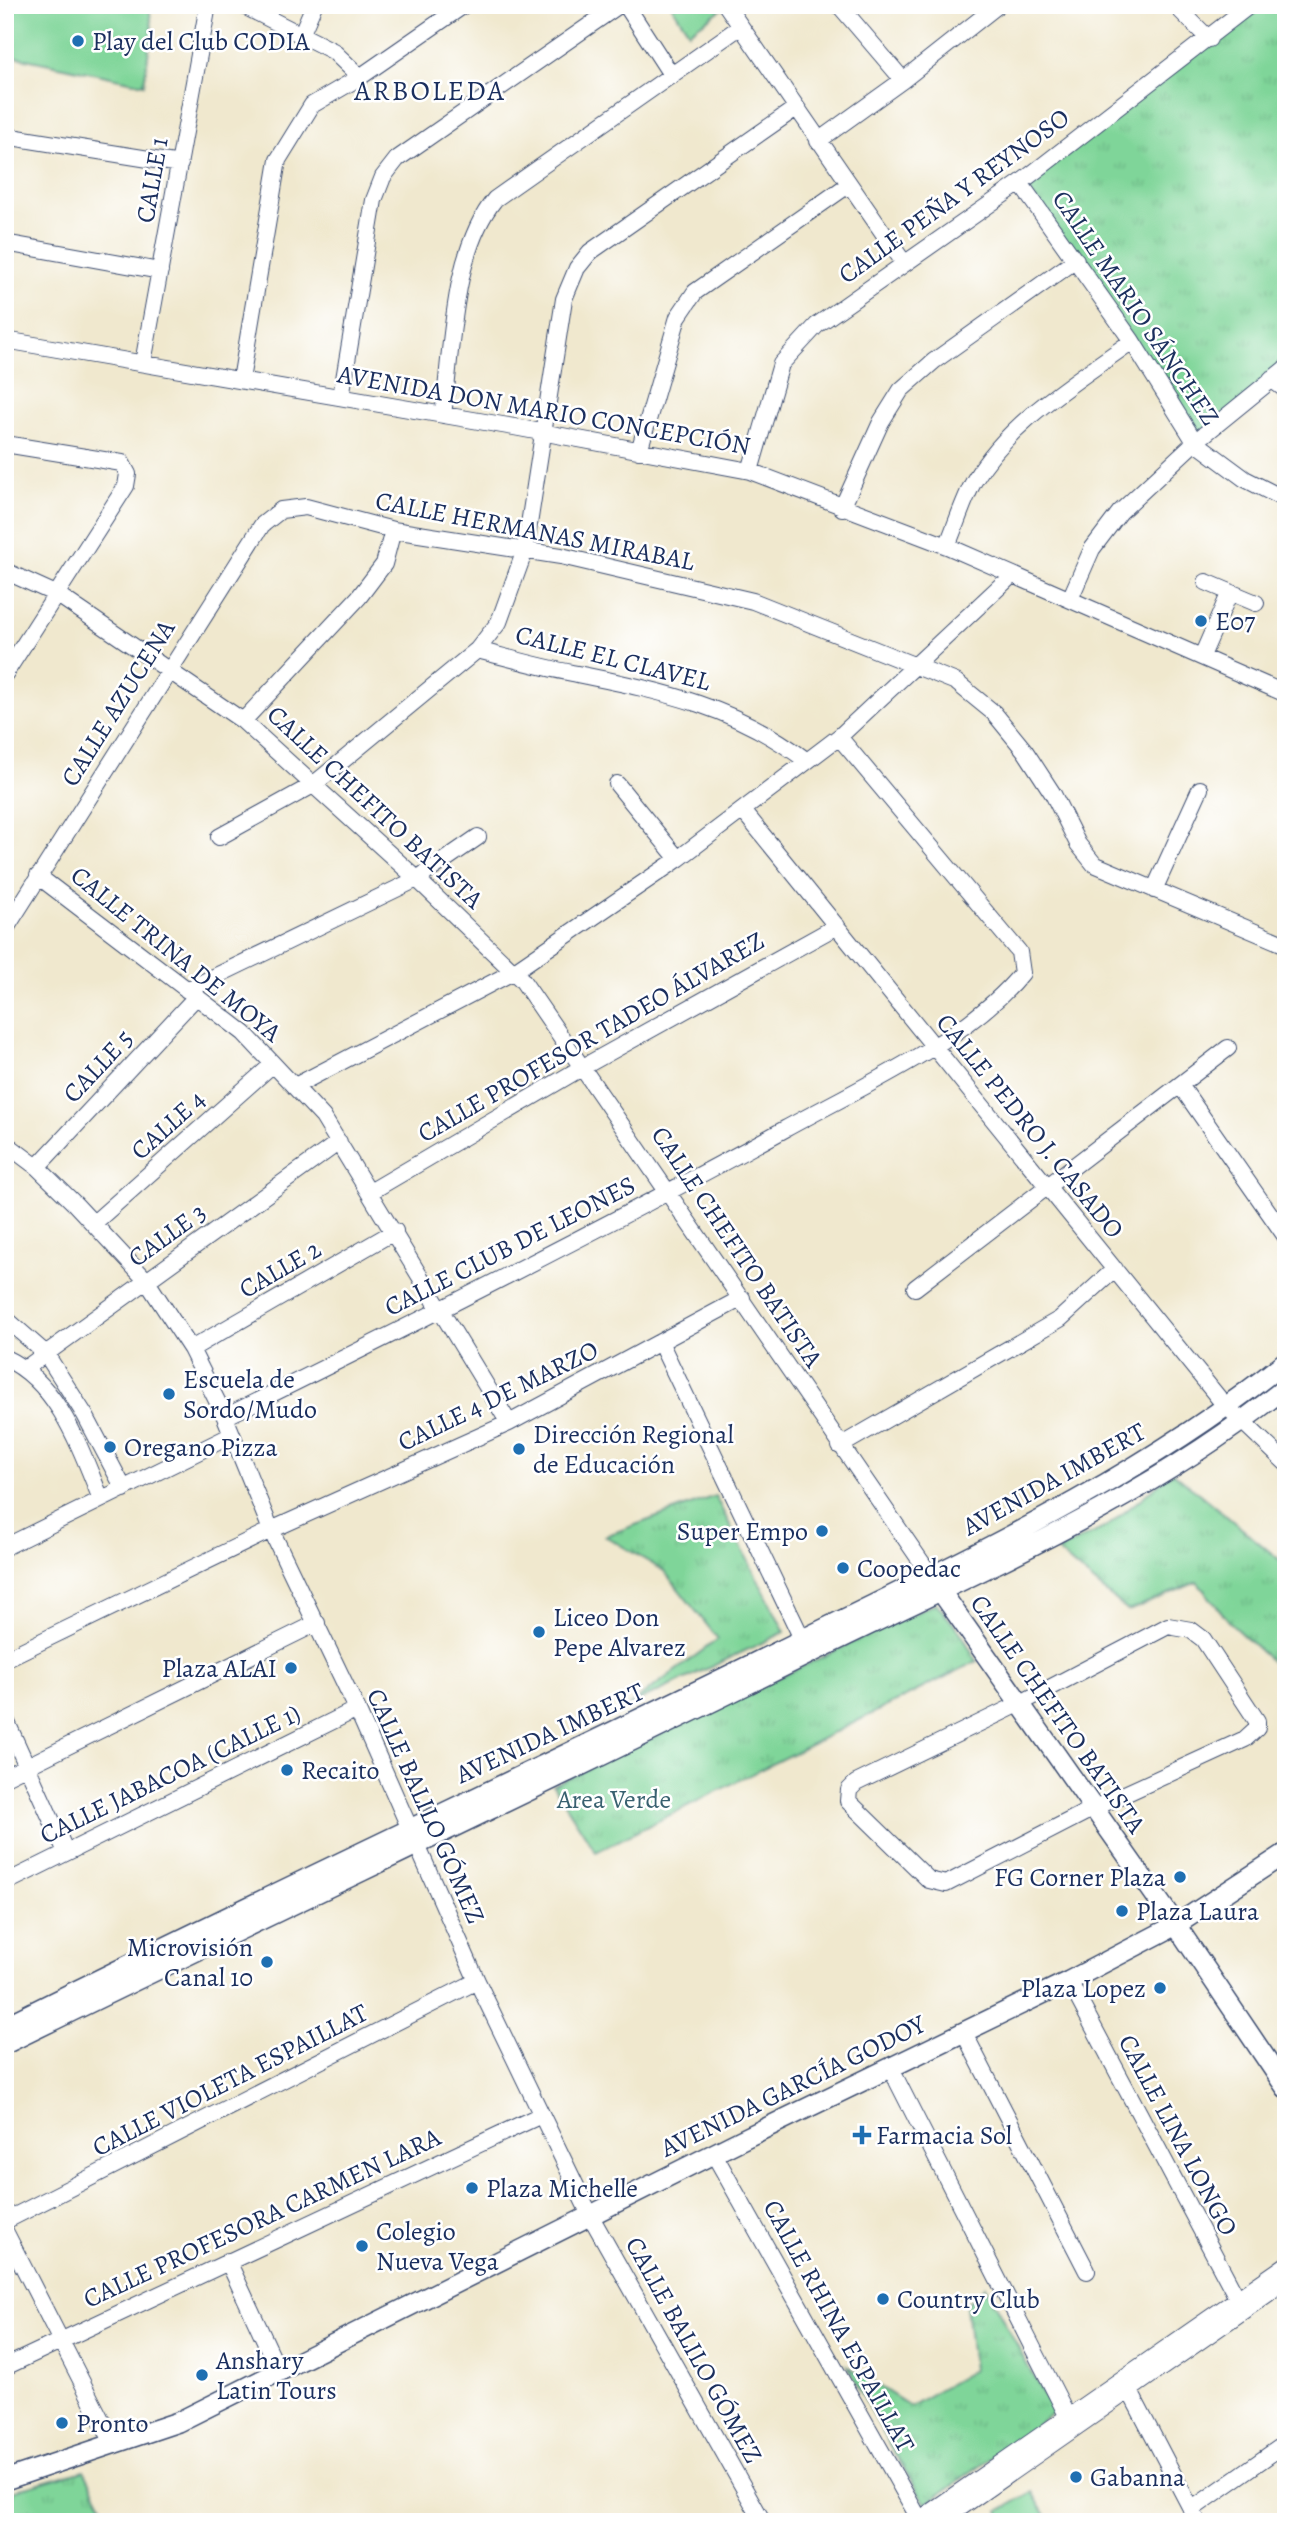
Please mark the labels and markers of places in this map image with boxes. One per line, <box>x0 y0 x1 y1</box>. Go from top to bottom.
place label: Play del Club CODIA <box>92 24 311 59</box>
marker: Play del Club CODIA <box>70 33 86 49</box>
place label: E07 <box>1215 604 1255 639</box>
marker: E07 <box>1193 613 1209 629</box>
place label: Escuela de Sordo/Mudo <box>183 1362 317 1427</box>
marker: Escuela de Sordo/Mudo <box>161 1386 177 1402</box>
place label: Dirección Regional de Educación <box>533 1417 734 1482</box>
place label: Oregano Pizza <box>124 1430 278 1465</box>
marker: Oregano Pizza <box>102 1439 118 1455</box>
marker: Dirección Regional de Educación <box>511 1441 527 1457</box>
place label: Super Empo <box>677 1514 808 1549</box>
marker: Super Empo <box>814 1523 830 1539</box>
place label: Coopedac <box>857 1551 961 1586</box>
marker: Coopedac <box>835 1560 851 1576</box>
place label: Liceo Don Pepe Alvarez <box>553 1600 686 1665</box>
marker: Liceo Don Pepe Alvarez <box>531 1624 547 1640</box>
place label: Plaza ALAI <box>161 1651 277 1686</box>
marker: Plaza ALAI <box>283 1660 299 1676</box>
place label: Recaito <box>301 1753 380 1788</box>
marker: Recaito <box>279 1762 295 1778</box>
place label: FG Corner Plaza <box>994 1860 1166 1895</box>
marker: FG Corner Plaza <box>1172 1869 1188 1885</box>
place label: Plaza Laura <box>1136 1894 1259 1929</box>
marker: Plaza Laura <box>1114 1903 1130 1919</box>
place label: Microvisión Canal 10 <box>127 1930 253 1995</box>
marker: Microvisión Canal 10 <box>259 1954 275 1970</box>
place label: Plaza Lopez <box>1021 1971 1146 2006</box>
marker: Plaza Lopez <box>1152 1980 1168 1996</box>
place label: Farmacia Sol <box>876 2118 1012 2153</box>
marker: Farmacia Sol <box>854 2127 870 2143</box>
place label: Plaza Michelle <box>486 2171 638 2206</box>
marker: Plaza Michelle <box>464 2180 480 2196</box>
place label: Colegio Nueva Vega <box>376 2214 499 2279</box>
marker: Colegio Nueva Vega <box>354 2238 370 2254</box>
place label: Country Club <box>897 2282 1040 2317</box>
marker: Country Club <box>875 2291 891 2307</box>
place label: Anshary Latin Tours <box>215 2343 337 2408</box>
marker: Anshary Latin Tours <box>194 2367 210 2383</box>
place label: Pronto <box>76 2406 149 2441</box>
marker: Pronto <box>54 2415 70 2431</box>
place label: Gabanna <box>1090 2460 1185 2495</box>
marker: Gabanna <box>1068 2469 1084 2485</box>

